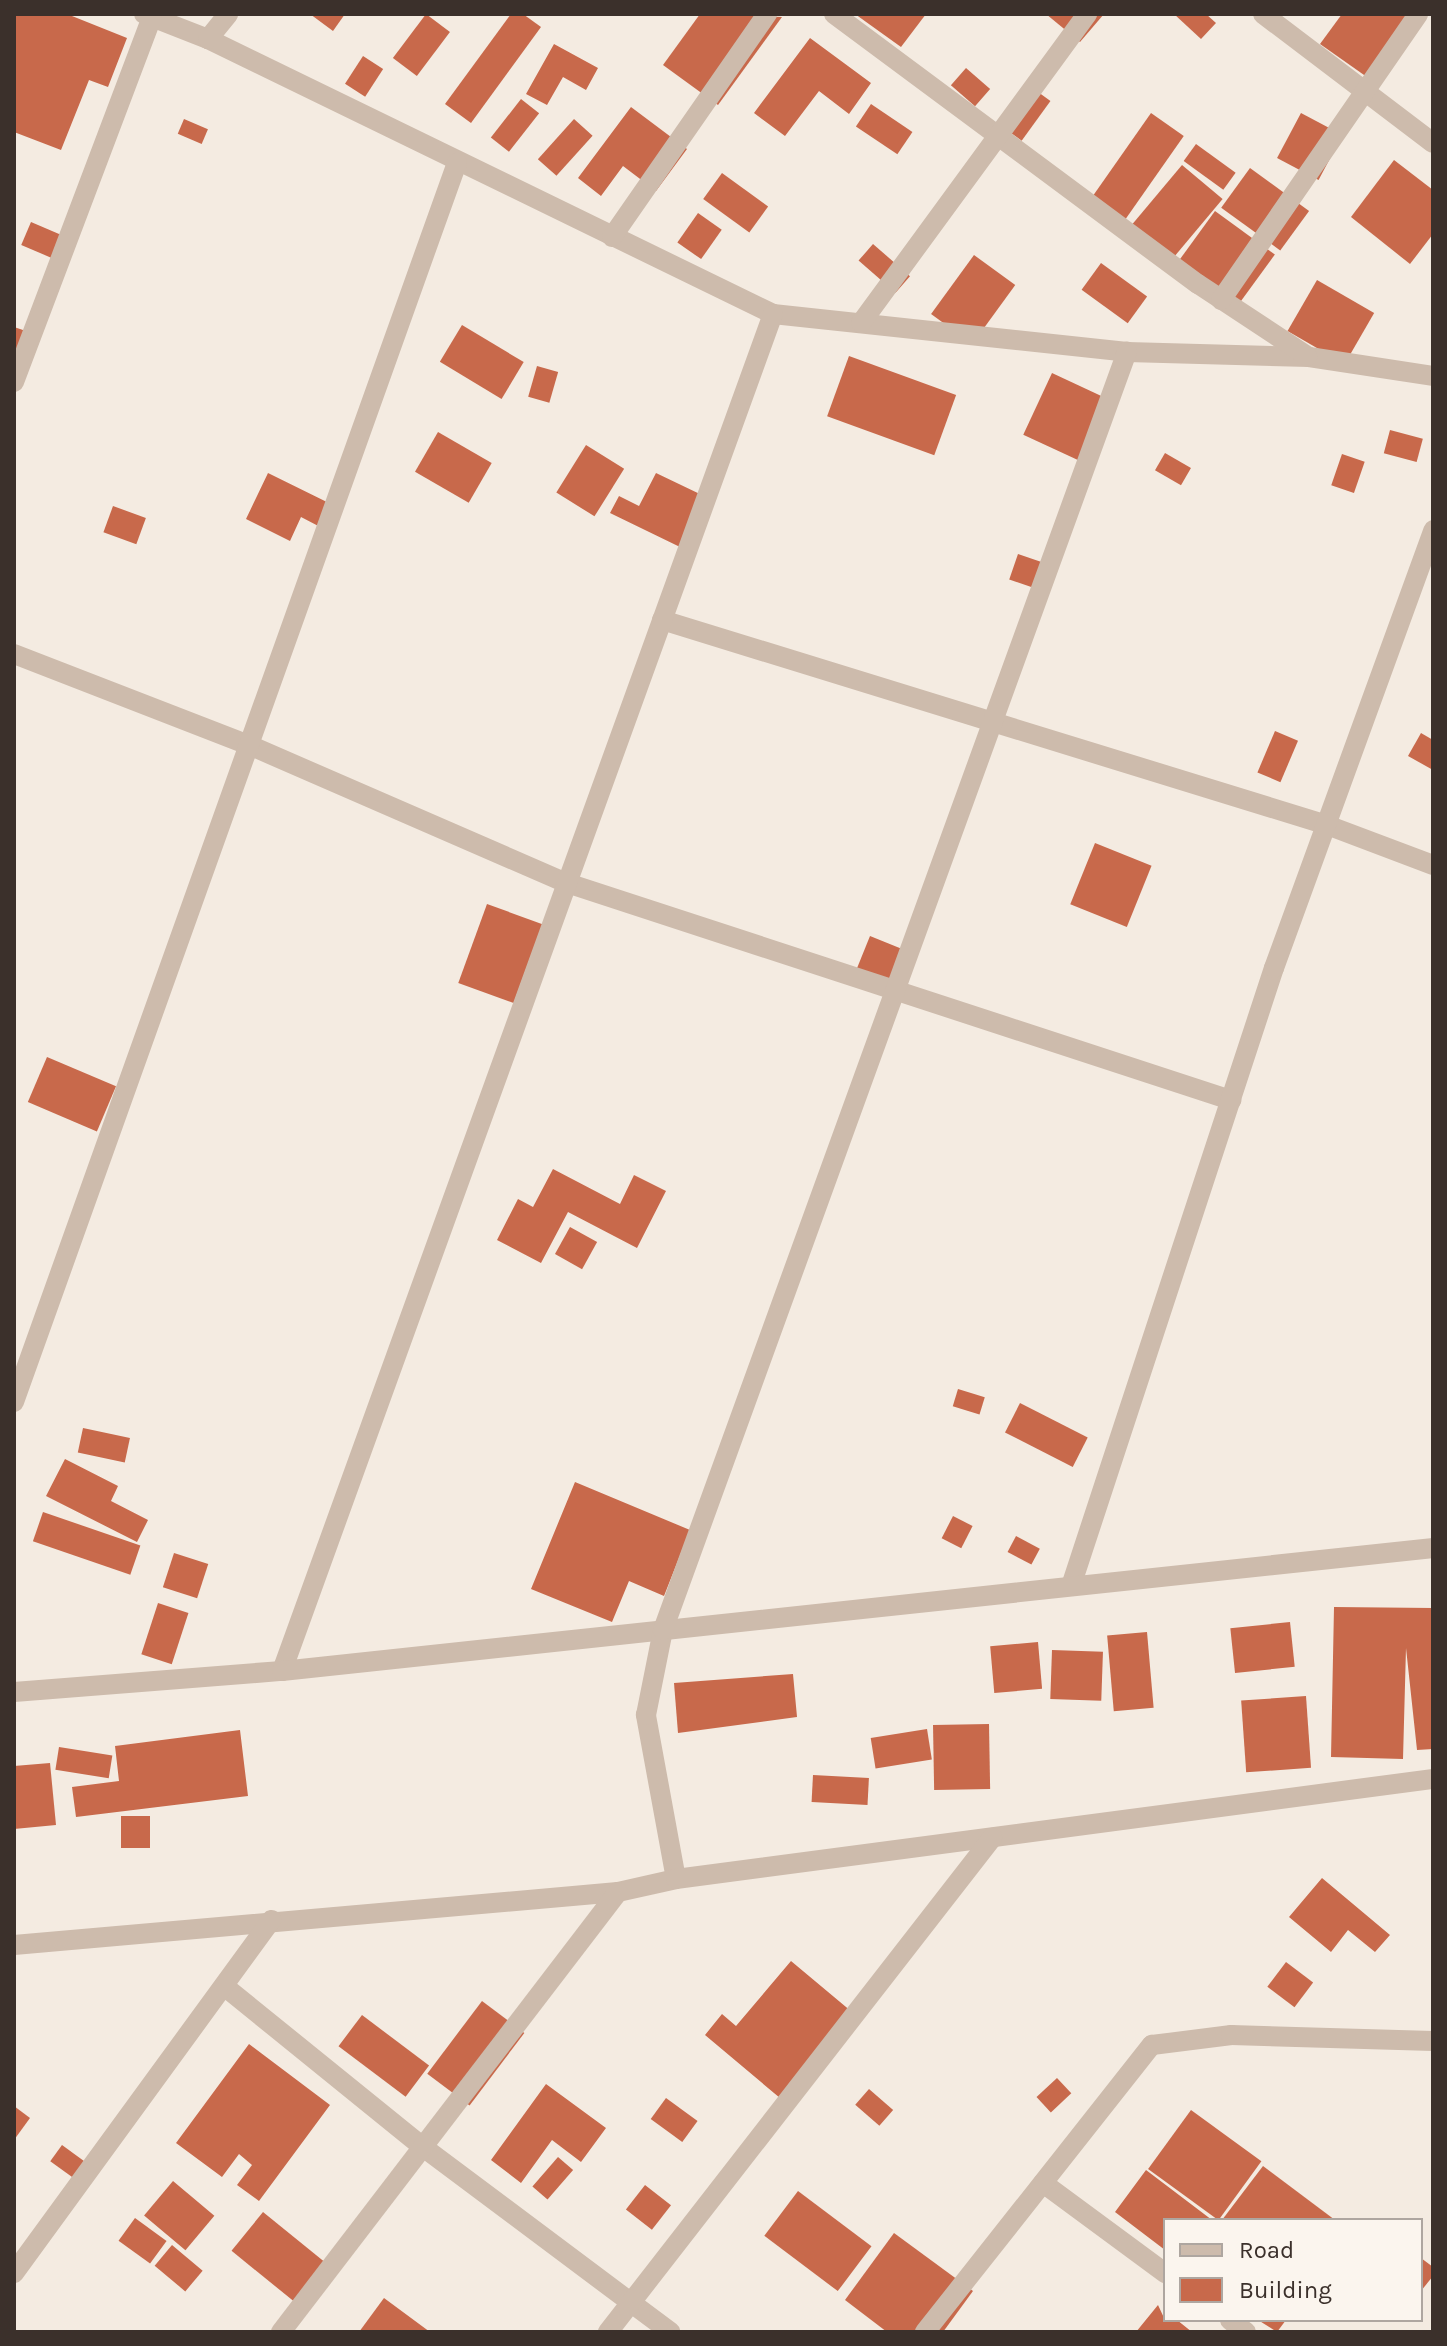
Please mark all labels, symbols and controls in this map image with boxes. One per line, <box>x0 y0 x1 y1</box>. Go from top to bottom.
legend <box>1163 2218 1423 2322</box>
text: Road <box>1239 2236 1294 2264</box>
text: Building <box>1239 2276 1332 2304</box>

